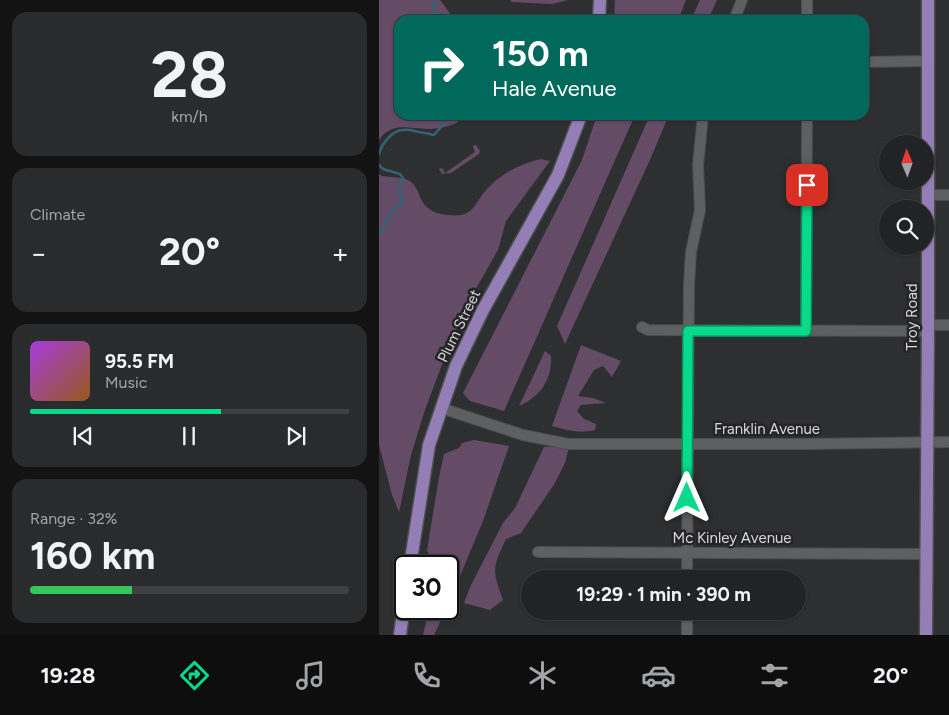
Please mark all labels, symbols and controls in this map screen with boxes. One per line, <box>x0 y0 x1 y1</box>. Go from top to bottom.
text: 150 m <box>492 33 589 75</box>
text: 28 <box>151 35 228 113</box>
icon: right <box>409 35 474 100</box>
text: Hale Avenue <box>492 75 616 102</box>
text: km/h <box>171 107 208 126</box>
north arrow <box>879 135 934 190</box>
map controls <box>879 135 934 255</box>
pin <box>786 164 828 206</box>
icon: arrive <box>793 171 821 199</box>
button: search <box>879 200 934 255</box>
text: Climate <box>30 205 85 224</box>
text: 20° <box>159 229 220 275</box>
text: − <box>30 236 47 270</box>
text: + <box>332 236 349 270</box>
street label: Troy Road <box>903 283 921 351</box>
street label: Plum Street <box>434 286 485 365</box>
text: 95.5 FM <box>105 350 174 373</box>
text: Music <box>105 373 147 392</box>
street label: Franklin Avenue <box>714 420 820 438</box>
icon: previous <box>69 422 97 450</box>
icon: pause <box>175 422 203 450</box>
icon: next <box>282 422 310 450</box>
position arrow <box>660 471 712 523</box>
text: Range · 32% <box>30 509 117 528</box>
street label: Mc Kinley Avenue <box>672 529 792 547</box>
text: 160 km <box>30 533 155 579</box>
speed limit sign: 30 <box>394 555 459 620</box>
text: 19:29 · 1 min · 390 m <box>576 583 751 606</box>
icon: directions <box>177 658 212 693</box>
icon: music <box>293 658 328 693</box>
icon: phone <box>409 658 444 693</box>
icon: climate <box>525 658 560 693</box>
icon: car <box>641 658 676 693</box>
icon: filters <box>757 658 792 693</box>
text: 19:28 <box>41 662 95 689</box>
text: 20° <box>873 662 908 689</box>

